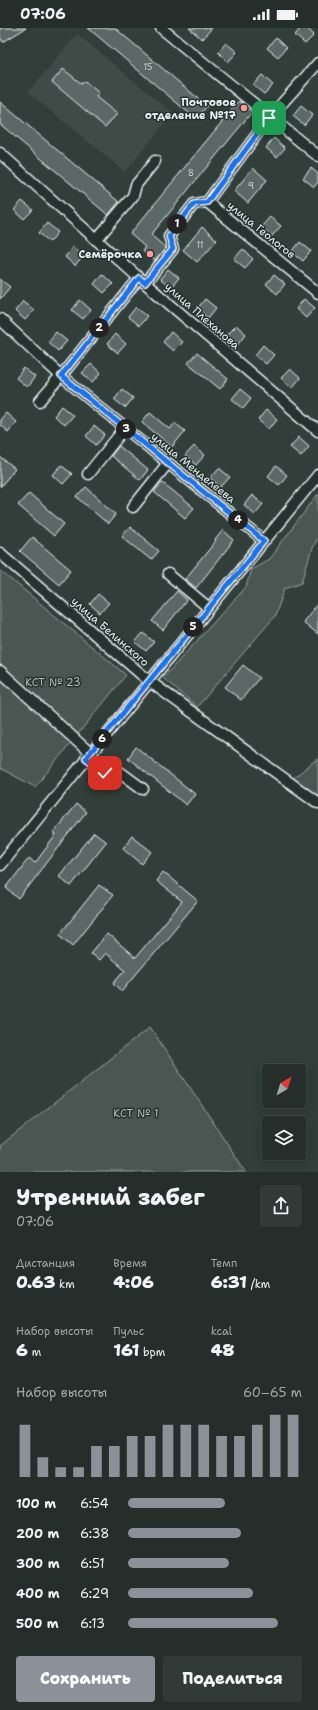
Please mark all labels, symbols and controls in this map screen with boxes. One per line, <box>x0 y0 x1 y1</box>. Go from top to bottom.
text: 07:06 <box>20 4 66 24</box>
house number: 15 <box>143 61 153 73</box>
place label: Почтовое отделение №17 <box>145 95 236 123</box>
pin <box>252 101 286 135</box>
marker: Почтовое отделение №17 <box>239 103 249 113</box>
icon: arrive <box>258 107 280 129</box>
house number: 8 <box>188 167 194 179</box>
house number: 9 <box>248 180 254 192</box>
street label: улица Геологов <box>224 198 298 262</box>
pin: 1 <box>167 214 187 234</box>
text: 1 <box>174 216 180 231</box>
house number: 11 <box>196 239 204 251</box>
place label: Семёрочка <box>78 247 142 262</box>
marker: Семёрочка <box>145 249 155 259</box>
street label: улица Плеханова <box>161 279 243 353</box>
pin: 2 <box>89 318 109 338</box>
text: 2 <box>95 320 103 335</box>
pin: 3 <box>116 419 136 439</box>
text: 3 <box>122 421 130 436</box>
street label: улица Менделеева <box>148 429 238 507</box>
pin: 4 <box>228 510 248 530</box>
text: 4 <box>234 512 242 527</box>
street label: улица Белинского <box>68 594 152 670</box>
pin: 5 <box>183 617 203 637</box>
text: 5 <box>190 619 196 634</box>
park label: КСТ № 23 <box>25 675 81 690</box>
pin: 6 <box>92 729 112 749</box>
text: 6 <box>98 731 106 746</box>
pin <box>88 756 122 790</box>
icon: check <box>94 762 116 784</box>
north arrow <box>262 1064 306 1108</box>
map controls <box>262 1064 306 1160</box>
park label: КСТ № 1 <box>113 1106 159 1121</box>
button: layers <box>262 1116 306 1160</box>
text: Утренний забег <box>16 1183 205 1212</box>
button: share <box>260 1185 302 1227</box>
text: 07:06 <box>16 1213 54 1230</box>
text: Дистанция <box>16 1256 75 1271</box>
text: Время <box>113 1256 147 1271</box>
text: Темп <box>211 1256 237 1271</box>
text: 0.63 <box>16 1271 55 1293</box>
text: 4:06 <box>113 1271 154 1293</box>
text: 6:31 <box>211 1271 247 1293</box>
text: km <box>55 1277 75 1292</box>
text: /km <box>247 1277 270 1292</box>
text: Набор высоты <box>16 1324 93 1339</box>
text: Пульс <box>113 1324 144 1339</box>
text: kcal <box>211 1324 232 1339</box>
text: 6 <box>16 1339 28 1361</box>
text: 161 <box>113 1339 139 1361</box>
text: 48 <box>211 1339 234 1361</box>
text: m <box>28 1345 41 1360</box>
text: bpm <box>139 1345 165 1360</box>
text: Набор высоты <box>16 1384 107 1401</box>
text: 60–65 m <box>243 1384 302 1401</box>
text: 100 m <box>16 1495 56 1512</box>
text: 6:54 <box>80 1495 109 1512</box>
text: 200 m <box>16 1525 59 1542</box>
text: 6:38 <box>80 1525 109 1542</box>
text: 300 m <box>16 1555 60 1572</box>
text: 6:51 <box>80 1555 105 1572</box>
text: 400 m <box>16 1585 60 1602</box>
text: 6:29 <box>80 1585 109 1602</box>
text: 500 m <box>16 1615 59 1632</box>
text: 6:13 <box>80 1615 105 1632</box>
button: Сохранить <box>16 1656 155 1702</box>
button: Поделиться <box>163 1656 302 1702</box>

